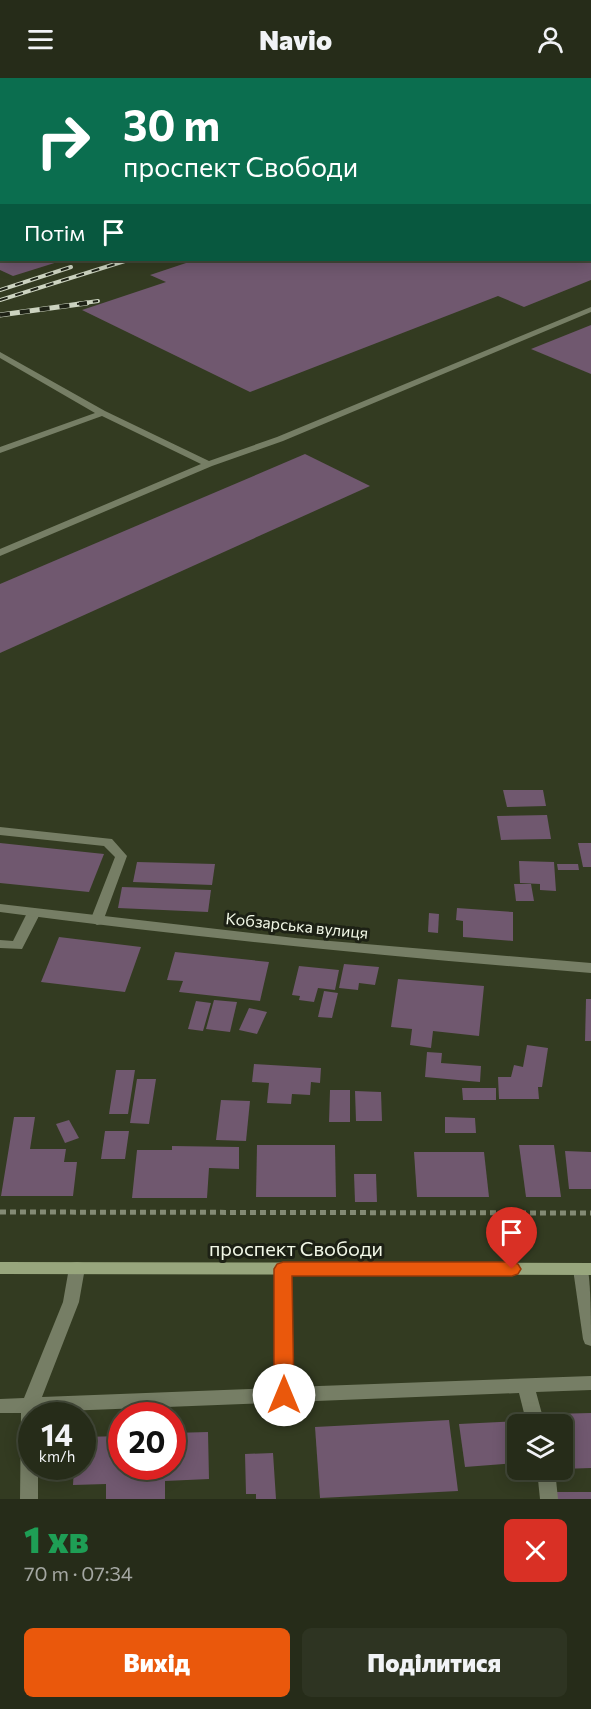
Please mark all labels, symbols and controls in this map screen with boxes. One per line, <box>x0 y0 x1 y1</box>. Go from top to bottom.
icon: menu <box>24 23 57 56</box>
text: Navio <box>259 23 332 56</box>
icon: person <box>534 23 567 56</box>
text: 30 m <box>123 98 220 150</box>
icon: right <box>24 102 102 180</box>
text: проспект Свободи <box>123 150 358 183</box>
icon: arrive <box>97 216 130 249</box>
text: Потім <box>24 219 85 246</box>
street label: Кобзарська вулиця <box>225 908 369 942</box>
pin <box>486 1207 537 1269</box>
icon: arrive <box>495 1216 528 1249</box>
street label: проспект Свободи <box>209 1236 383 1260</box>
position arrow <box>252 1363 316 1427</box>
speed limit sign: 20 <box>108 1402 186 1480</box>
map controls <box>507 1414 573 1480</box>
button: layers <box>507 1414 573 1480</box>
text: 14 <box>41 1415 73 1452</box>
text: km/h <box>39 1447 75 1465</box>
text: 1 хв <box>24 1516 89 1560</box>
button: close <box>504 1519 567 1582</box>
text: 70 m · 07:34 <box>24 1561 133 1585</box>
button: Вихід <box>24 1628 290 1697</box>
button: Поділитися <box>302 1628 567 1697</box>

